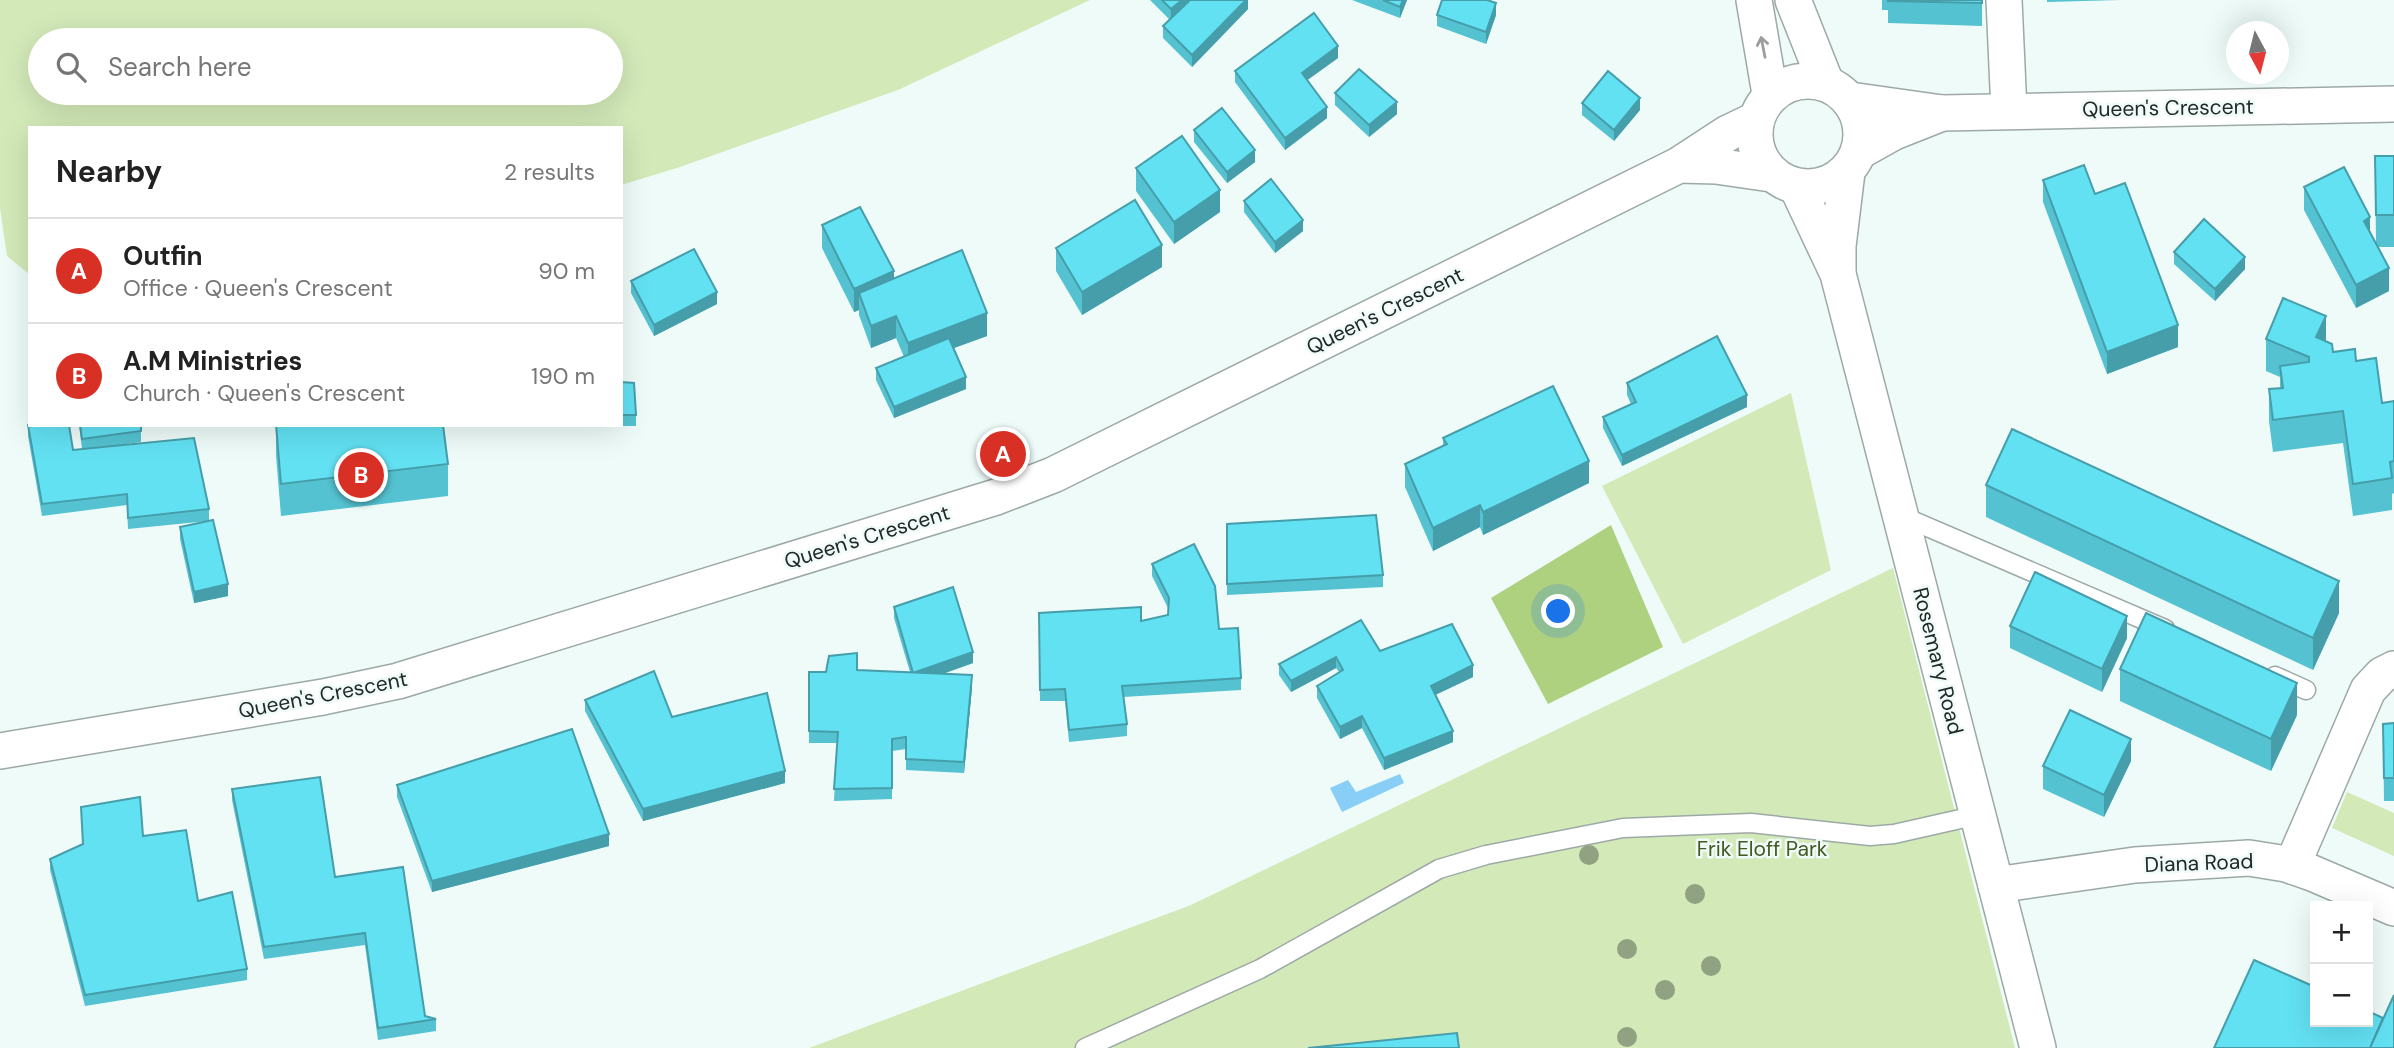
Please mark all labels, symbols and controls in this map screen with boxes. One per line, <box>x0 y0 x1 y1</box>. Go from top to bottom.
north arrow <box>2226 21 2289 84</box>
search box <box>28 28 623 105</box>
one-way arrow <box>1756 36 1770 59</box>
icon: search <box>52 48 90 86</box>
text: Search here <box>108 50 251 84</box>
street label: Queen's Crescent <box>2082 93 2254 123</box>
text: Nearby <box>56 152 162 191</box>
text: 2 results <box>504 157 595 187</box>
text: Outfin <box>123 239 203 273</box>
text: A <box>71 256 87 286</box>
text: 90 m <box>538 256 595 286</box>
street label: Queen's Crescent <box>1302 261 1468 361</box>
text: Office · Queen's Crescent <box>123 273 393 303</box>
text: A.M Ministries <box>123 344 302 378</box>
text: B <box>72 361 86 391</box>
text: 190 m <box>531 361 595 391</box>
text: Church · Queen's Crescent <box>123 378 405 408</box>
pin: A <box>980 428 1026 480</box>
pin: B <box>338 449 384 501</box>
street label: Queen's Crescent <box>781 499 953 575</box>
street label: Rosemary Road <box>1906 584 1970 738</box>
your location <box>1541 594 1575 628</box>
street label: Queen's Crescent <box>236 665 410 725</box>
park label: Frik Eloff Park <box>1697 835 1828 863</box>
street label: Diana Road <box>2144 847 2254 879</box>
map controls <box>2310 901 2373 1027</box>
button: + <box>2310 901 2373 964</box>
button: − <box>2310 964 2373 1027</box>

